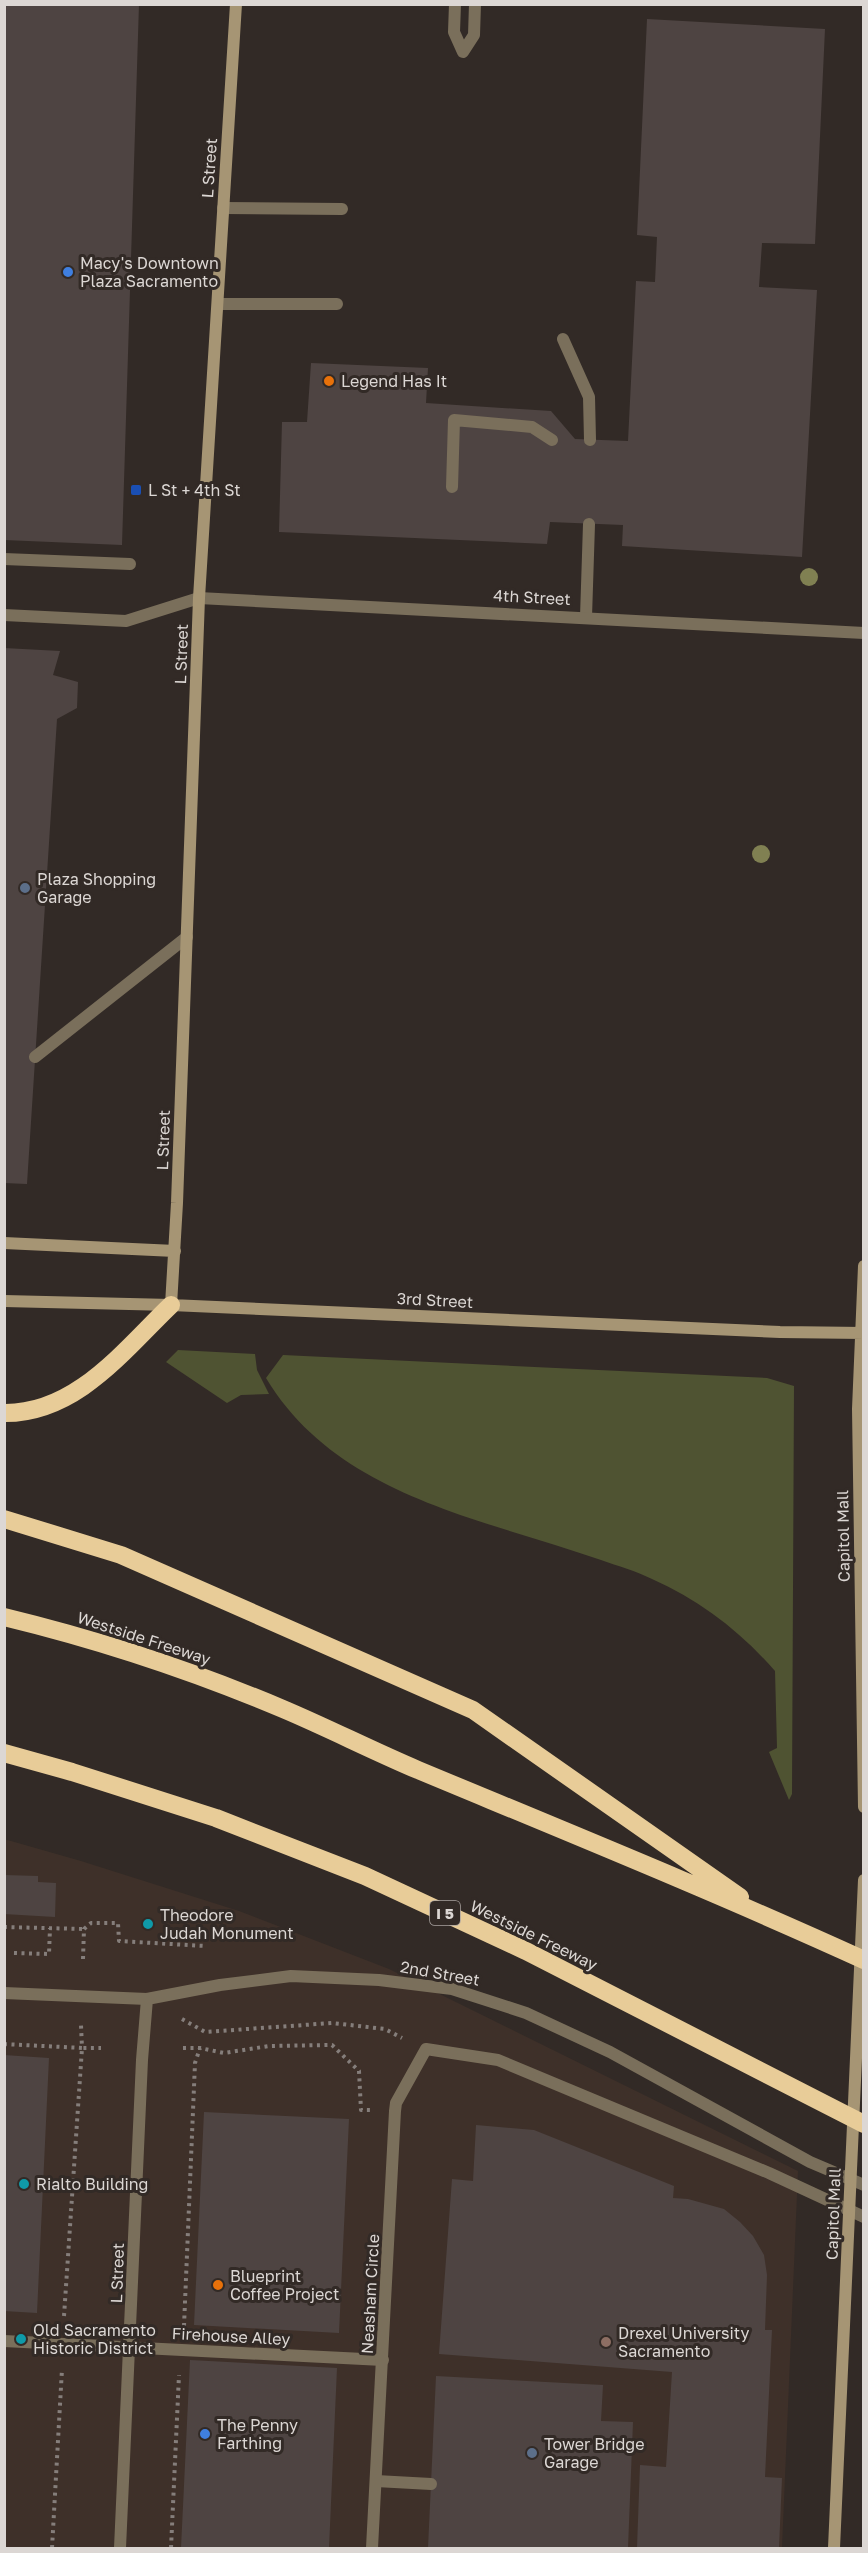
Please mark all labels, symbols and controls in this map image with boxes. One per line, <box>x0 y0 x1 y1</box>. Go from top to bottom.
street label: L Street <box>197 137 221 199</box>
place label: Macy's Downtown Plaza Sacramento <box>80 253 219 291</box>
marker: Macy's Downtown Plaza Sacramento <box>61 265 75 279</box>
place label: Legend Has It <box>341 371 447 391</box>
marker: Legend Has It <box>322 374 336 388</box>
place label: L St + 4th St <box>148 480 241 500</box>
marker: L St + 4th St <box>129 483 143 497</box>
street label: 4th Street <box>493 585 571 609</box>
street label: L Street <box>170 623 192 685</box>
place label: Plaza Shopping Garage <box>37 869 156 907</box>
marker: Plaza Shopping Garage <box>18 881 32 895</box>
street label: L Street <box>152 1109 174 1171</box>
street label: 3rd Street <box>396 1288 474 1312</box>
street label: Capitol Mall <box>832 1490 854 1582</box>
street label: Westside Freeway <box>75 1607 213 1669</box>
street label: Westside Freeway <box>467 1896 601 1974</box>
road number: I 5 <box>430 1901 460 1925</box>
place label: Theodore Judah Monument <box>160 1905 294 1943</box>
marker: Theodore Judah Monument <box>141 1917 155 1931</box>
street label: 2nd Street <box>399 1956 481 1990</box>
street label: Capitol Mall <box>821 2168 845 2260</box>
place label: Rialto Building <box>36 2174 148 2194</box>
marker: Rialto Building <box>17 2177 31 2191</box>
street label: Neasham Circle <box>357 2233 383 2355</box>
street label: L Street <box>106 2242 128 2304</box>
place label: Blueprint Coffee Project <box>230 2266 339 2304</box>
marker: Blueprint Coffee Project <box>211 2278 225 2292</box>
place label: Old Sacramento Historic District <box>33 2320 156 2358</box>
street label: Firehouse Alley <box>171 2323 291 2349</box>
place label: Drexel University Sacramento <box>618 2323 750 2361</box>
marker: Old Sacramento Historic District <box>14 2332 28 2346</box>
marker: Drexel University Sacramento <box>599 2335 613 2349</box>
place label: The Penny Farthing <box>217 2415 298 2453</box>
marker: The Penny Farthing <box>198 2427 212 2441</box>
place label: Tower Bridge Garage <box>544 2434 644 2472</box>
marker: Tower Bridge Garage <box>525 2446 539 2460</box>

